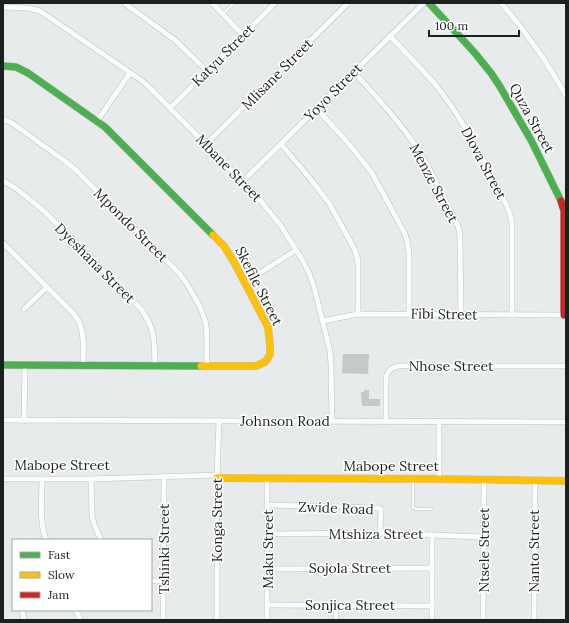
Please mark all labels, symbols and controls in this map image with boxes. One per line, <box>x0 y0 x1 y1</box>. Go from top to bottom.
scale bar <box>429 12 519 38</box>
text: 100 m <box>435 18 468 33</box>
street label: Katyu Street <box>188 19 259 90</box>
street label: Mlisane Street <box>237 34 317 114</box>
street label: Yoyo Street <box>299 59 366 126</box>
street label: Quza Street <box>505 80 559 157</box>
street label: Dlova Street <box>457 124 511 203</box>
street label: Mbane Street <box>192 130 266 206</box>
street label: Menze Street <box>406 140 463 226</box>
street label: Mpondo Street <box>90 184 172 266</box>
street label: Dyeshana Street <box>51 219 139 307</box>
street label: Skefile Street <box>231 243 287 329</box>
street label: Fibi Street <box>410 304 478 324</box>
street label: Nhose Street <box>409 357 494 375</box>
street label: Johnson Road <box>239 412 330 430</box>
street label: Mabope Street <box>14 456 110 474</box>
street label: Mabope Street <box>343 457 439 475</box>
street label: Konga Street <box>208 477 226 562</box>
street label: Zwide Road <box>298 498 374 518</box>
street label: Tshinki Street <box>155 503 173 594</box>
street label: Ntsele Street <box>475 507 493 592</box>
street label: Maku Street <box>259 509 277 589</box>
street label: Nanto Street <box>525 509 543 593</box>
street label: Mtshiza Street <box>329 525 424 543</box>
legend <box>12 539 152 611</box>
text: Fast <box>48 547 71 562</box>
street label: Sojola Street <box>309 559 392 577</box>
text: Slow <box>48 567 75 582</box>
text: Jam <box>47 587 69 602</box>
street label: Sonjica Street <box>305 596 396 614</box>

